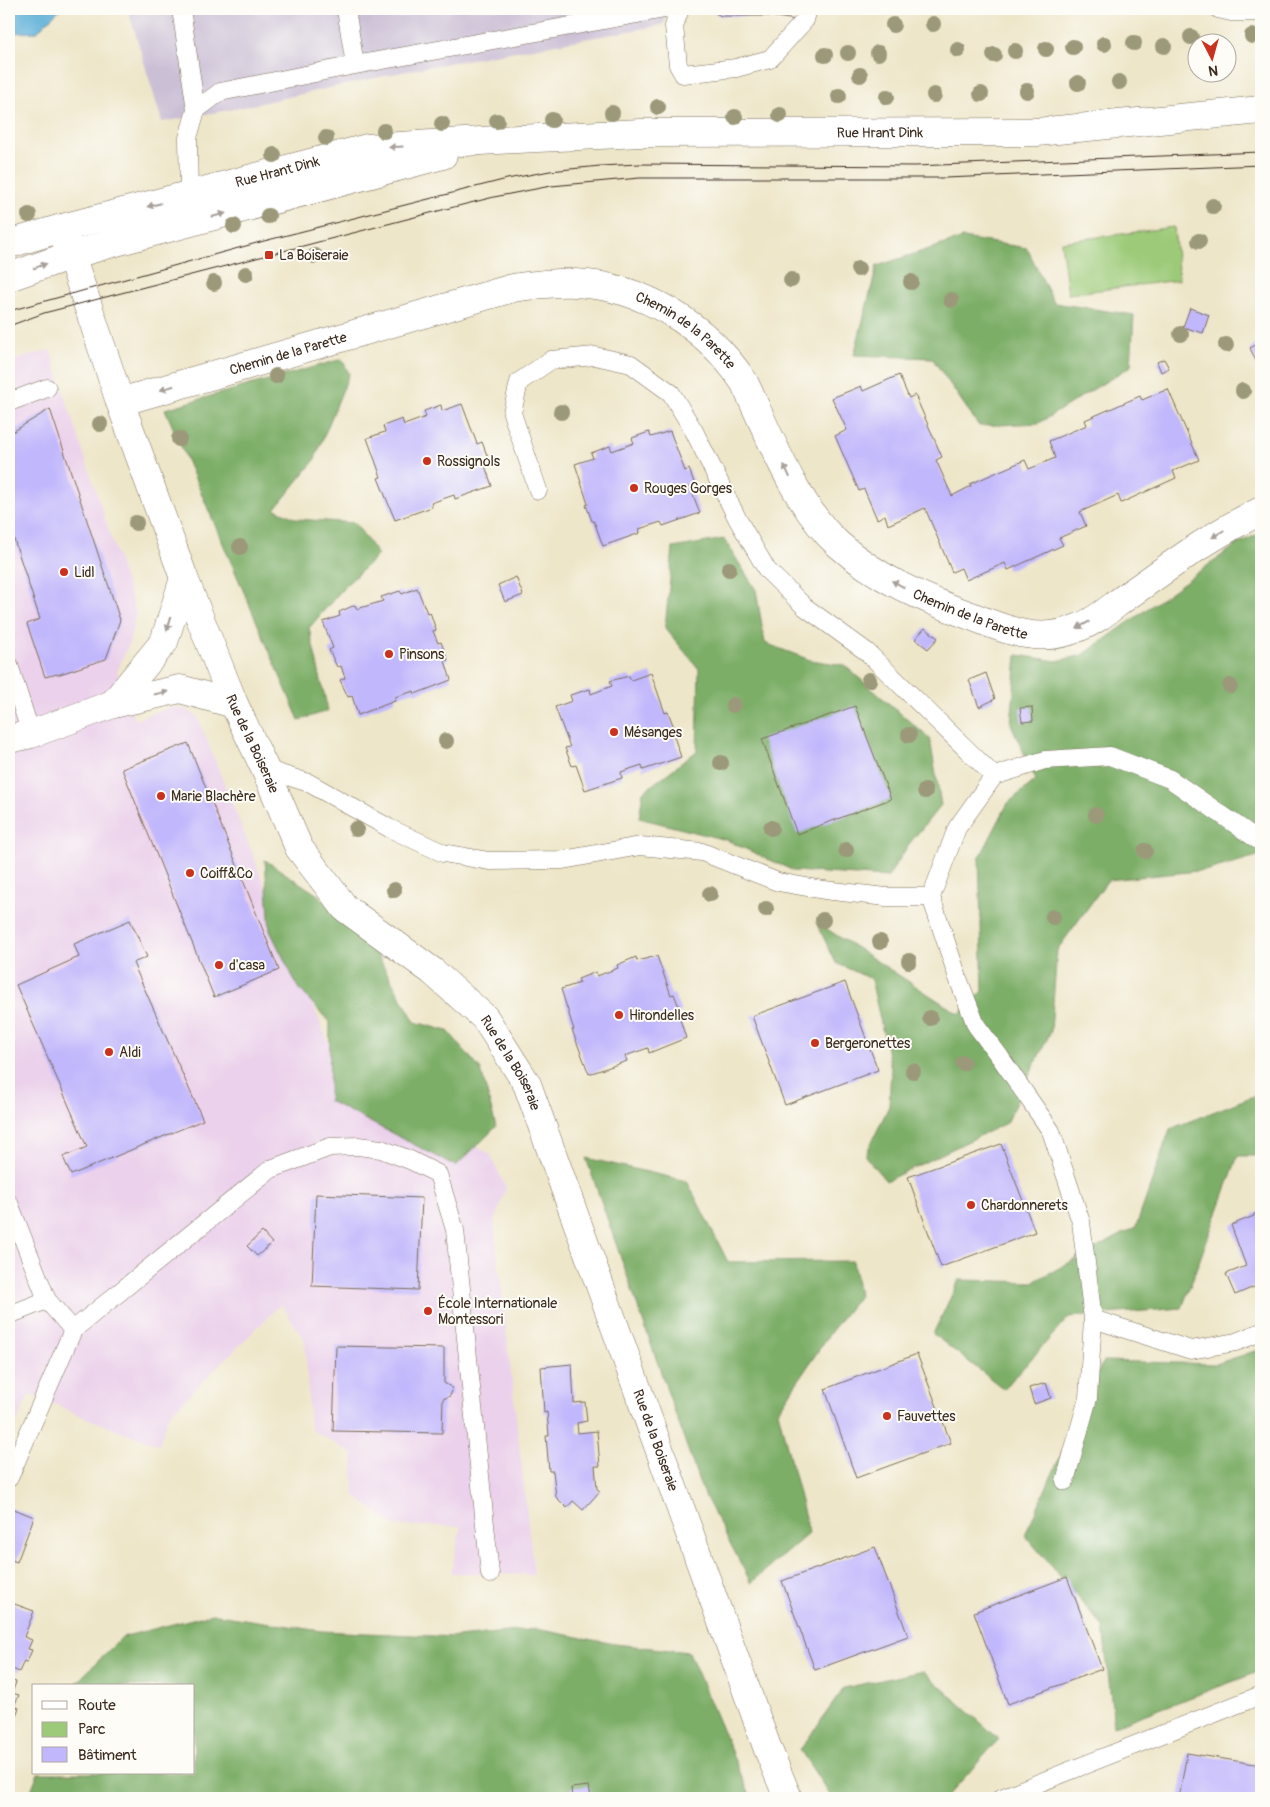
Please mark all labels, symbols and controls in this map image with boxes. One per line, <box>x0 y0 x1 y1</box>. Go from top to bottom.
north arrow <box>1188 32 1238 82</box>
text: N <box>1208 61 1219 79</box>
street label: Rue Hrant Dink <box>837 124 923 141</box>
one-way arrow <box>388 143 404 151</box>
street label: Rue Hrant Dink <box>233 152 321 191</box>
one-way arrow <box>146 201 161 209</box>
one-way arrow <box>211 211 226 219</box>
place label: La Boiseraie <box>279 247 349 264</box>
marker: La Boiseraie <box>263 249 275 261</box>
one-way arrow <box>32 262 47 269</box>
street label: Chemin de la Parette <box>633 288 739 372</box>
street label: Chemin de la Parette <box>228 328 349 378</box>
one-way arrow <box>159 384 174 392</box>
place label: Rossignols <box>437 453 501 470</box>
marker: Rossignols <box>421 455 433 467</box>
one-way arrow <box>782 464 790 478</box>
place label: Rouges Gorges <box>644 480 733 497</box>
marker: Rouges Gorges <box>628 482 640 494</box>
one-way arrow <box>1212 529 1225 539</box>
place label: Lidl <box>74 564 95 581</box>
marker: Lidl <box>58 566 70 578</box>
one-way arrow <box>891 580 905 589</box>
street label: Chemin de la Parette <box>910 585 1029 643</box>
one-way arrow <box>165 617 173 632</box>
one-way arrow <box>1076 621 1091 629</box>
place label: Pinsons <box>399 646 445 663</box>
marker: Pinsons <box>383 648 395 660</box>
one-way arrow <box>153 689 168 697</box>
street label: Rue de la Boiseraie <box>222 692 283 796</box>
place label: Mésanges <box>624 724 683 741</box>
marker: Mésanges <box>608 726 620 738</box>
place label: Marie Blachère <box>171 788 256 805</box>
marker: Marie Blachère <box>155 790 167 802</box>
place label: Coiff&Co <box>200 865 253 882</box>
marker: Coiff&Co <box>184 867 196 879</box>
place label: d'casa <box>229 957 265 974</box>
marker: d'casa <box>213 959 225 971</box>
place label: Hirondelles <box>629 1007 695 1024</box>
marker: Hirondelles <box>613 1009 625 1021</box>
street label: Rue de la Boiseraie <box>477 1012 544 1113</box>
place label: Bergeronettes <box>825 1035 911 1052</box>
marker: Bergeronettes <box>809 1037 821 1049</box>
place label: Aldi <box>119 1044 141 1061</box>
marker: Aldi <box>103 1046 115 1058</box>
place label: Chardonnerets <box>981 1197 1068 1214</box>
marker: Chardonnerets <box>965 1199 977 1211</box>
place label: École Internationale Montessori <box>438 1294 557 1328</box>
marker: École Internationale Montessori <box>422 1305 434 1317</box>
street label: Rue de la Boiseraie <box>630 1387 682 1493</box>
place label: Fauvettes <box>897 1408 956 1425</box>
marker: Fauvettes <box>881 1410 893 1422</box>
legend <box>32 1684 195 1774</box>
text: Route <box>78 1696 116 1715</box>
text: Parc <box>78 1720 106 1739</box>
text: Bâtiment <box>78 1746 138 1765</box>

